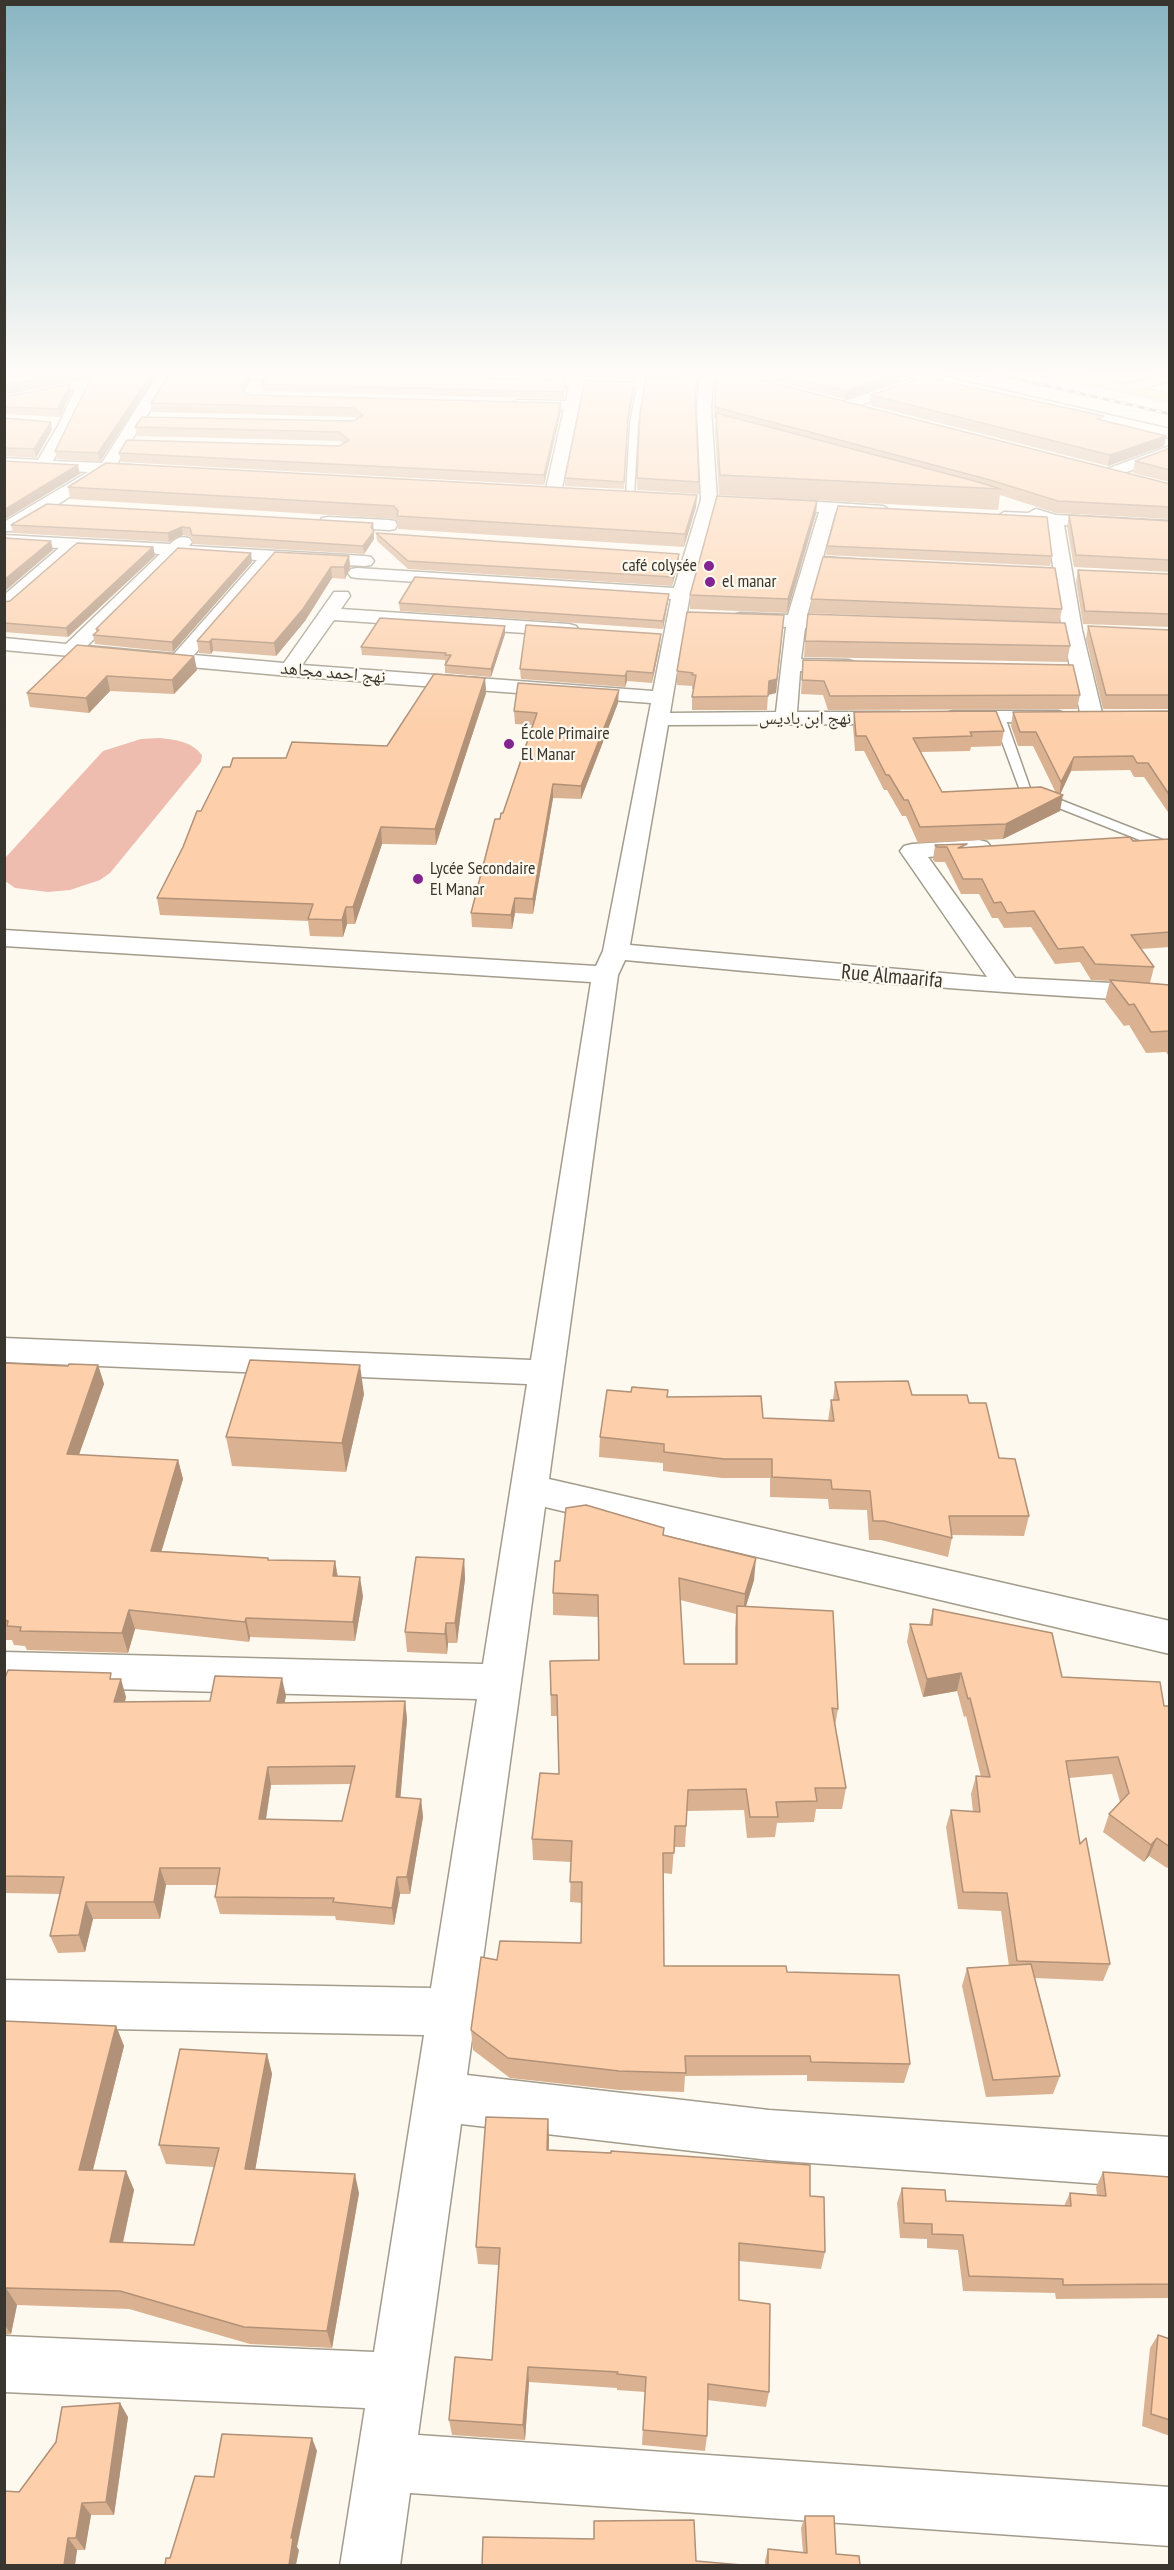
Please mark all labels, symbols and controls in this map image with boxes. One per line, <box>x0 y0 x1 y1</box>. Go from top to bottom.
place label: café colysée <box>622 555 697 577</box>
marker: café colysée <box>702 559 716 573</box>
place label: el manar <box>722 571 776 593</box>
marker: el manar <box>703 575 717 589</box>
street label: نهج احمد مجاهد <box>279 658 387 688</box>
street label: نهج ابن باديس <box>759 708 851 730</box>
place label: École Primaire El Manar <box>521 723 610 766</box>
marker: École Primaire El Manar <box>502 737 516 751</box>
place label: Lycée Secondaire El Manar <box>430 858 536 900</box>
marker: Lycée Secondaire El Manar <box>411 872 425 886</box>
street label: Rue Almaarifa <box>840 960 944 994</box>

